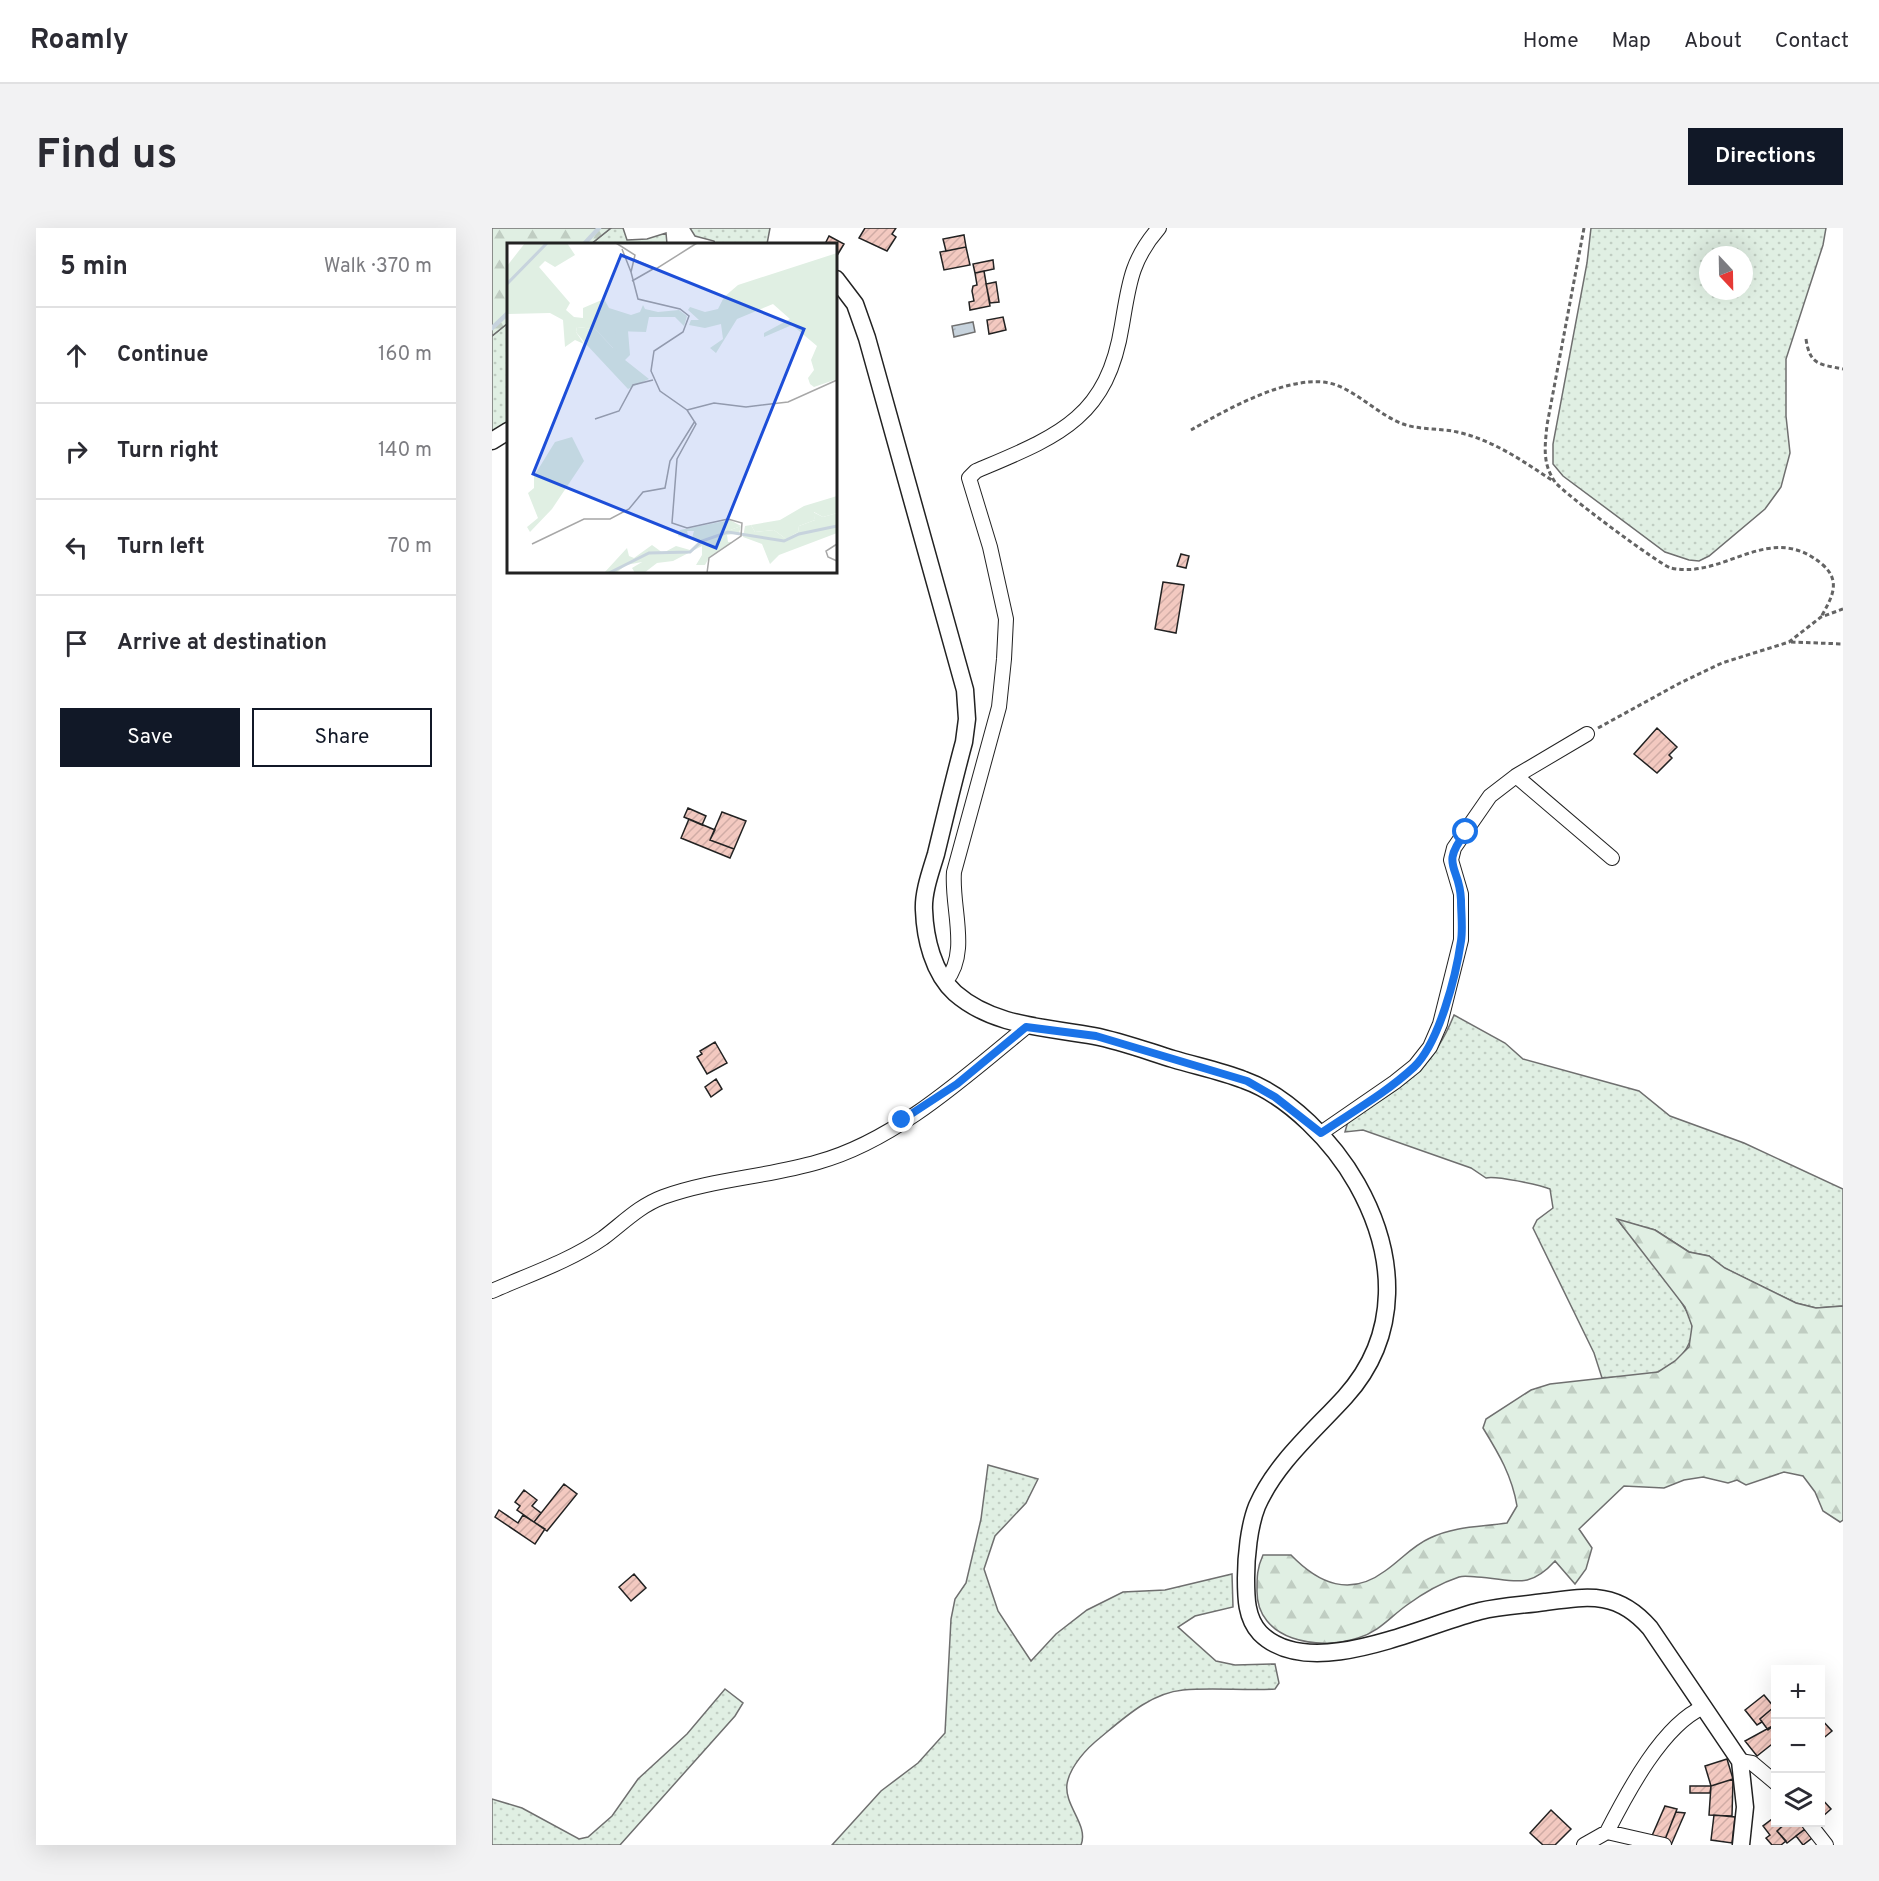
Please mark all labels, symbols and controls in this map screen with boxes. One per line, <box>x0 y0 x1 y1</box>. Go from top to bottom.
text: Roamly <box>30 23 129 59</box>
text: Home <box>1523 28 1579 55</box>
text: Map <box>1612 28 1651 55</box>
text: About <box>1684 28 1742 55</box>
text: Contact <box>1775 28 1849 55</box>
button: Directions <box>1688 128 1843 185</box>
text: Find us <box>36 130 177 183</box>
inset map <box>507 243 837 573</box>
north arrow <box>1699 246 1753 300</box>
text: 5 min <box>60 251 128 284</box>
text: Walk · 370 m <box>324 254 432 280</box>
icon: ahead <box>60 339 93 372</box>
text: Continue <box>117 342 208 369</box>
text: 160 m <box>378 342 432 368</box>
icon: right <box>60 435 93 468</box>
text: Turn right <box>117 438 219 465</box>
text: 140 m <box>378 438 432 464</box>
icon: left <box>60 531 93 564</box>
text: Turn left <box>117 534 205 561</box>
text: 70 m <box>388 534 432 560</box>
icon: arrive <box>60 627 93 660</box>
text: Arrive at destination <box>117 630 327 657</box>
button: Save <box>60 708 240 767</box>
button: Share <box>252 708 432 767</box>
route start <box>1452 818 1478 844</box>
route end <box>888 1106 914 1132</box>
map controls <box>1771 1665 1825 1827</box>
button: + <box>1771 1665 1825 1719</box>
button: − <box>1771 1719 1825 1773</box>
button: layers <box>1771 1773 1825 1827</box>

